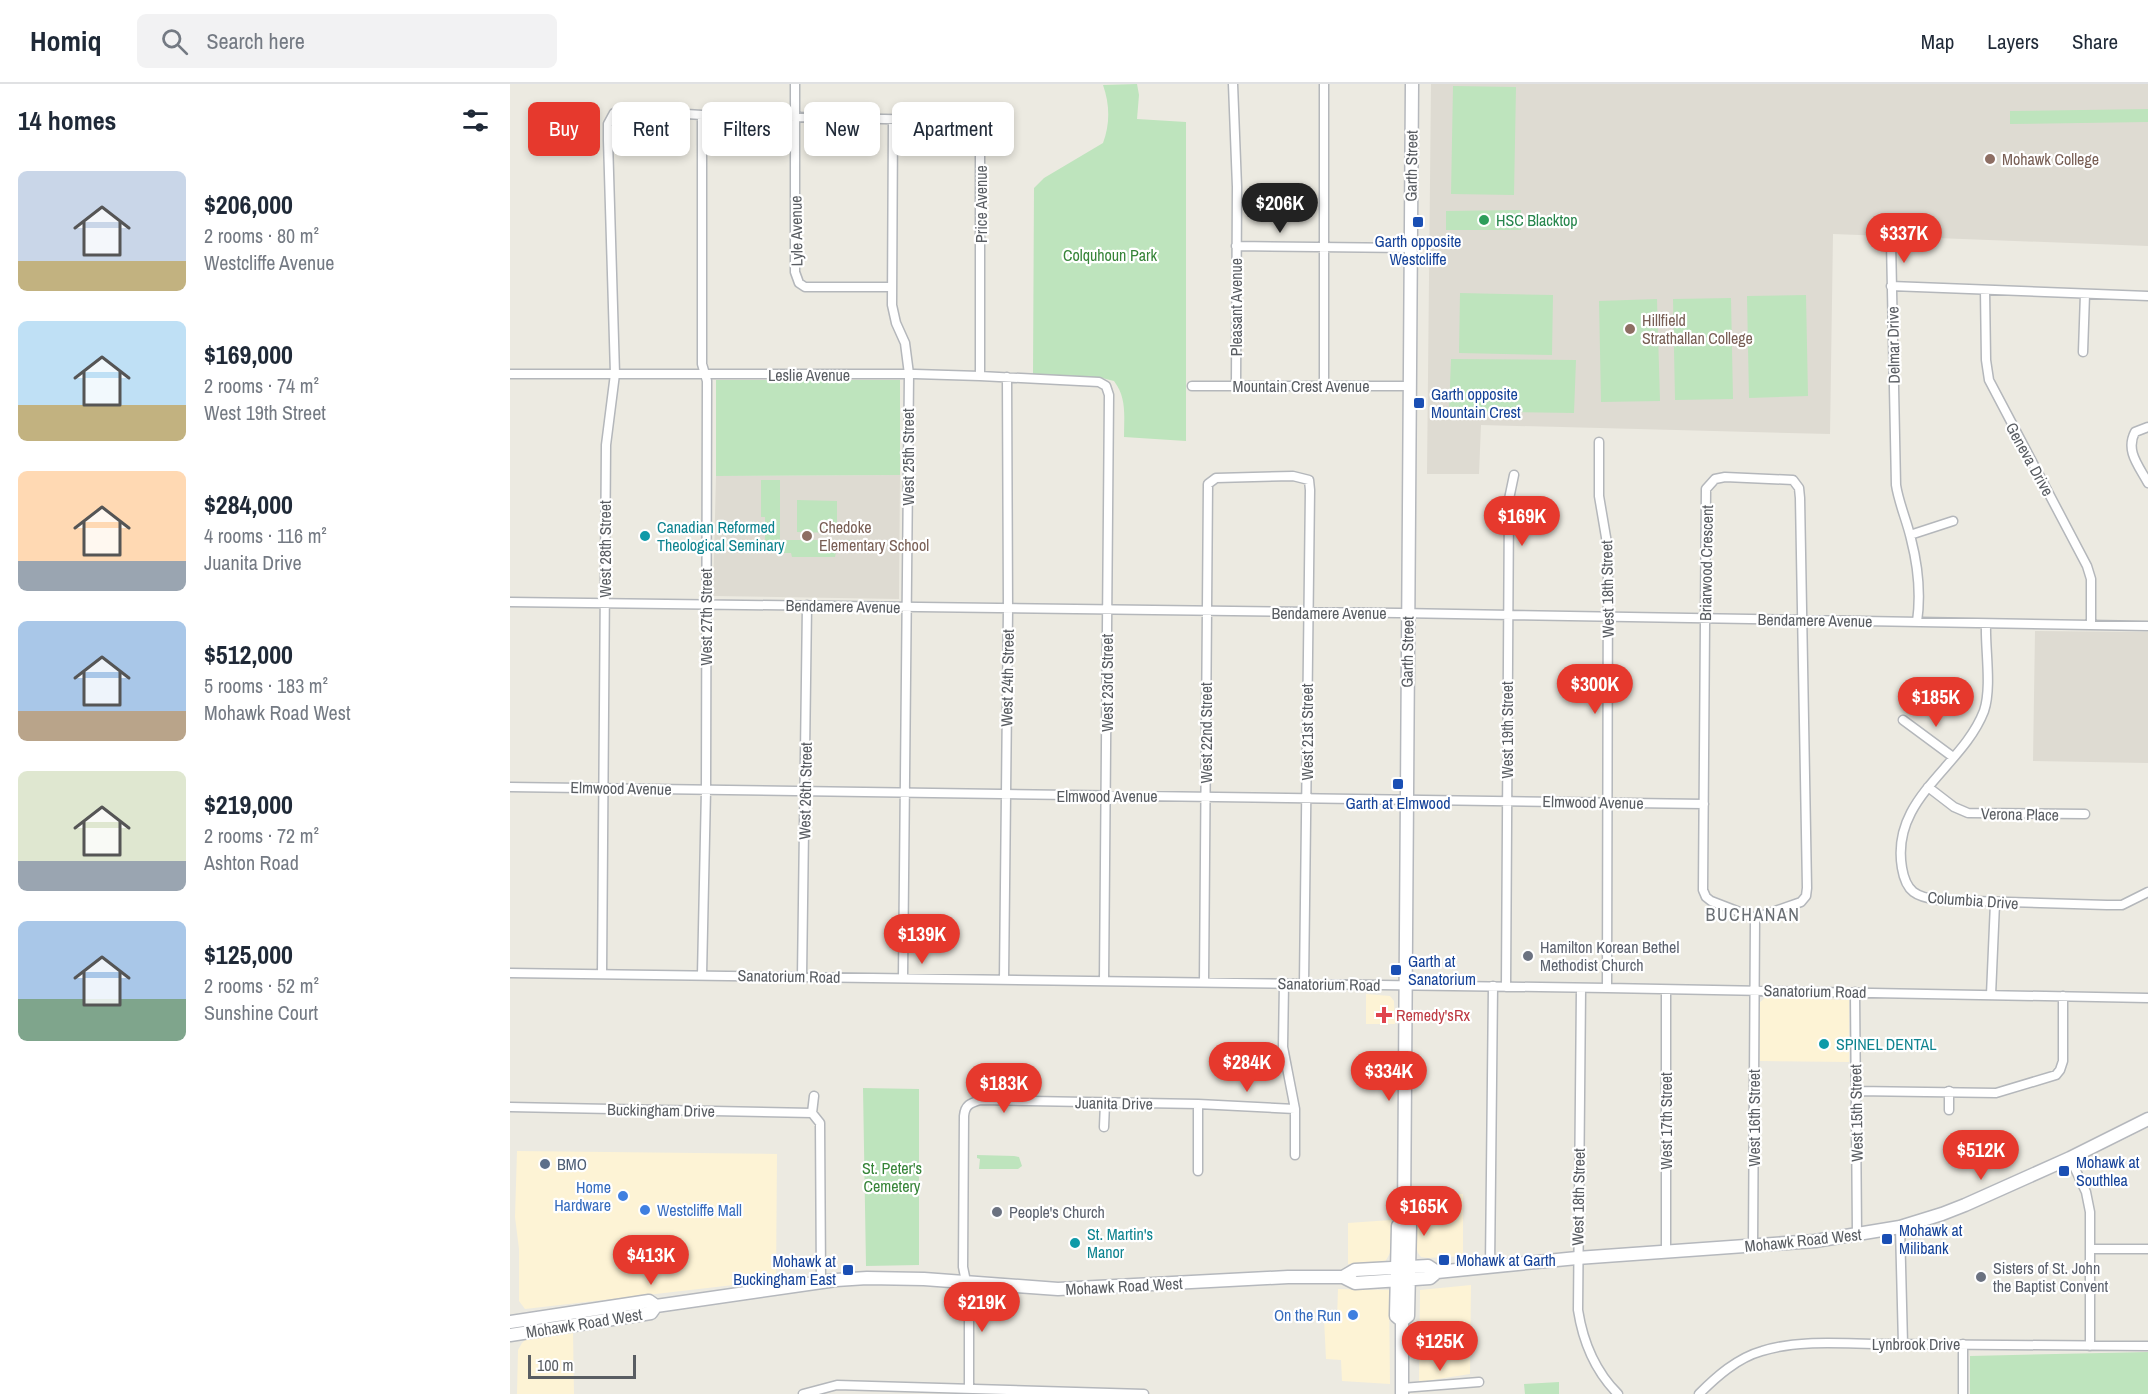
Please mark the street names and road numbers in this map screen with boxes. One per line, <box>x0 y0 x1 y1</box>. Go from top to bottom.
street label: Garth Street <box>1399 130 1423 202</box>
street label: Price Avenue <box>970 165 992 243</box>
street label: Lyle Avenue <box>784 195 808 267</box>
street label: Pleasant Avenue <box>1225 258 1247 356</box>
street label: Delmar Drive <box>1881 306 1905 384</box>
street label: Leslie Avenue <box>768 364 850 386</box>
street label: Mountain Crest Avenue <box>1233 375 1369 397</box>
street label: West 25th Street <box>897 408 919 506</box>
street label: Geneva Drive <box>2001 418 2059 500</box>
street label: West 28th Street <box>594 500 616 598</box>
street label: Briarwood Crescent <box>1694 504 1718 621</box>
street label: West 18th Street <box>1595 540 1619 638</box>
street label: West 27th Street <box>695 568 717 666</box>
street label: Bendamere Avenue <box>785 594 901 618</box>
street label: Bendamere Avenue <box>1271 602 1387 624</box>
street label: Bendamere Avenue <box>1757 608 1873 632</box>
street label: Garth Street <box>1395 616 1419 688</box>
street label: West 24th Street <box>995 629 1019 727</box>
street label: West 23rd Street <box>1096 634 1118 732</box>
street label: West 19th Street <box>1496 681 1518 779</box>
street label: West 22nd Street <box>1195 682 1217 784</box>
street label: West 21st Street <box>1296 683 1318 780</box>
street label: West 26th Street <box>793 742 817 840</box>
street label: Elmwood Avenue <box>570 776 672 800</box>
street label: Elmwood Avenue <box>1056 785 1158 807</box>
street label: Elmwood Avenue <box>1542 790 1644 814</box>
street label: Verona Place <box>1981 802 2059 826</box>
street label: Columbia Drive <box>1927 886 2019 914</box>
street label: Sanatorium Road <box>737 964 841 988</box>
street label: Sanatorium Road <box>1277 972 1381 996</box>
street label: Sanatorium Road <box>1763 979 1867 1003</box>
street label: West 15th Street <box>1844 1064 1868 1162</box>
street label: West 16th Street <box>1743 1069 1765 1167</box>
street label: West 17th Street <box>1655 1072 1677 1170</box>
street label: Juanita Drive <box>1075 1091 1153 1115</box>
street label: Buckingham Drive <box>607 1098 715 1122</box>
street label: West 18th Street <box>1566 1148 1590 1246</box>
street label: Mohawk Road West <box>1744 1223 1863 1257</box>
street label: Mohawk Road West <box>1065 1272 1183 1300</box>
street label: Mohawk Road West <box>524 1303 644 1343</box>
street label: Lynbrook Drive <box>1872 1333 1960 1355</box>

